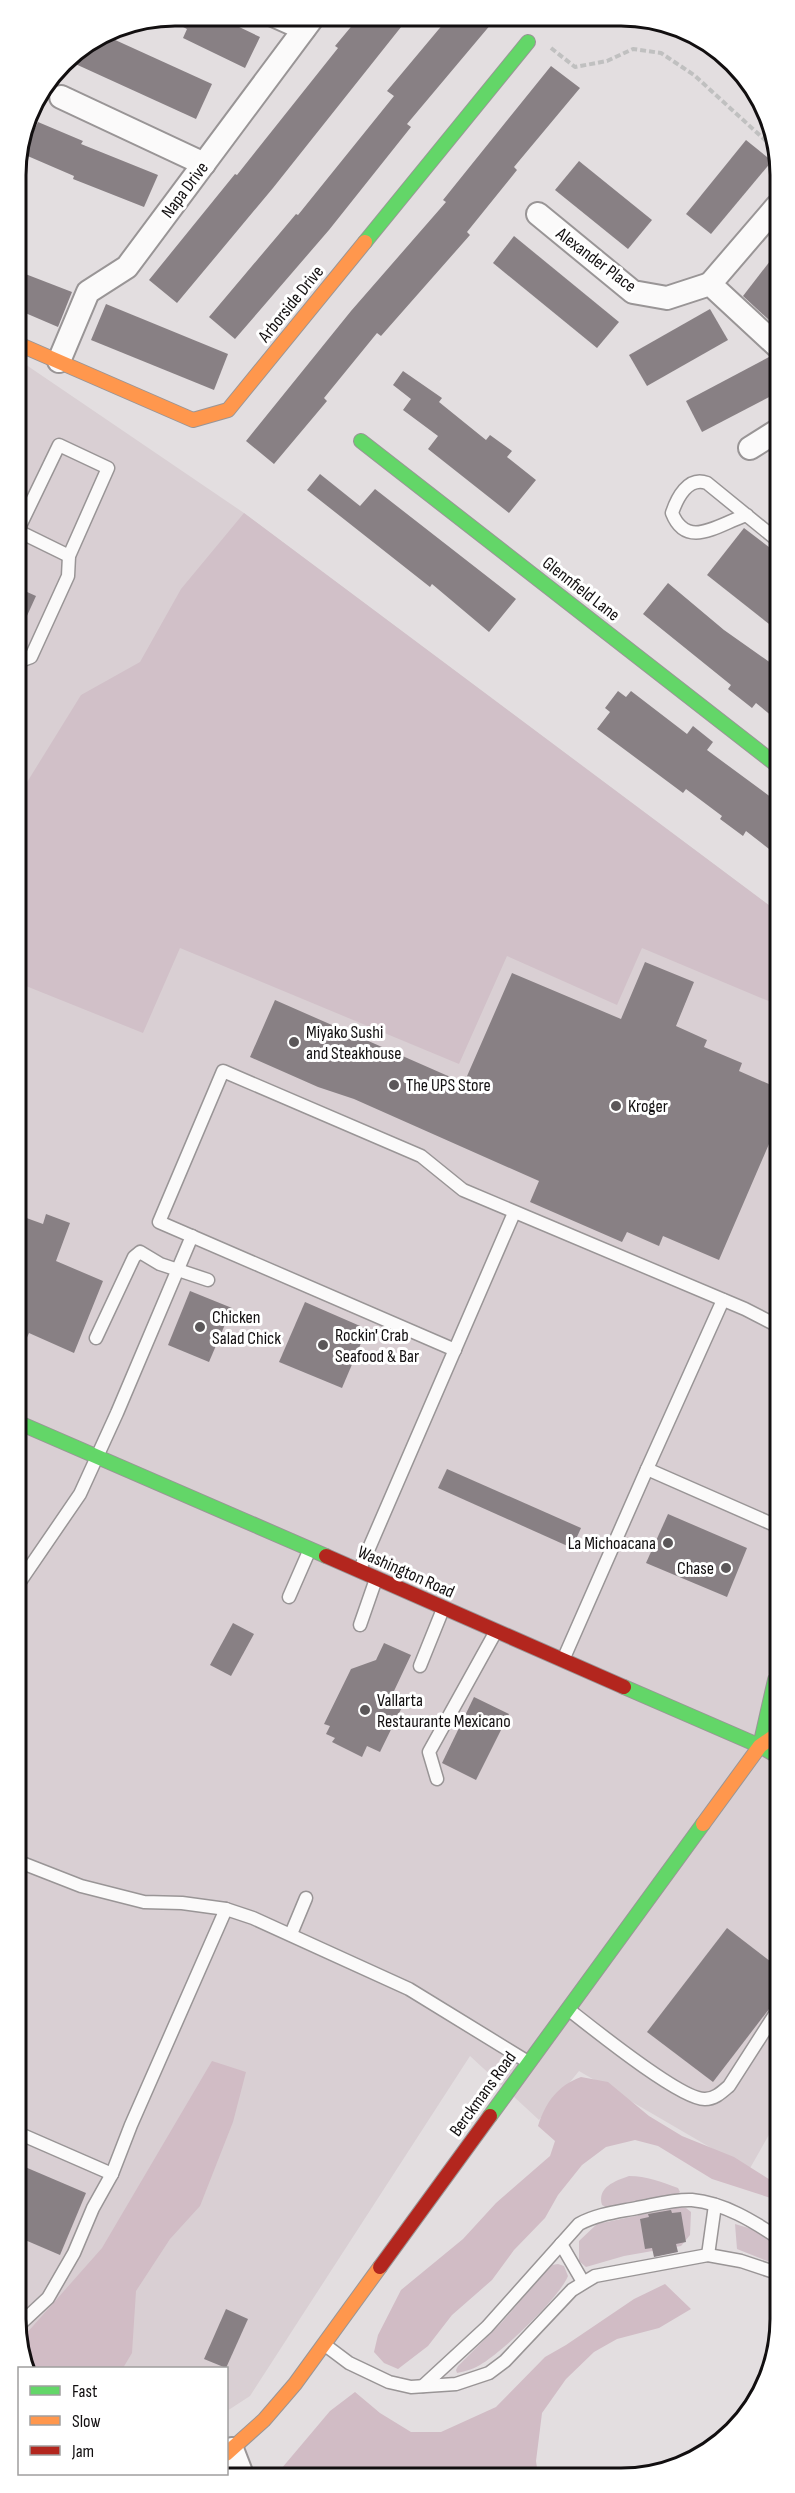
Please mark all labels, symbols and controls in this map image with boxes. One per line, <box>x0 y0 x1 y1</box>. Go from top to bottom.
street label: Napa Drive <box>157 158 213 222</box>
street label: Alexander Place <box>551 223 640 297</box>
street label: Arborside Drive <box>253 262 328 347</box>
street label: Glennfield Lane <box>538 552 624 626</box>
place label: Miyako Sushi and Steakhouse <box>306 1022 402 1064</box>
marker: Miyako Sushi and Steakhouse <box>287 1035 301 1049</box>
place label: The UPS Store <box>406 1075 491 1096</box>
marker: The UPS Store <box>387 1078 401 1092</box>
place label: Kroger <box>628 1096 668 1117</box>
marker: Kroger <box>609 1099 623 1113</box>
place label: Chicken Salad Chick <box>212 1307 281 1349</box>
marker: Chicken Salad Chick <box>193 1320 207 1334</box>
place label: Rockin' Crab Seafood & Bar <box>335 1325 419 1367</box>
marker: Rockin' Crab Seafood & Bar <box>316 1338 330 1352</box>
place label: La Michoacana <box>568 1533 656 1554</box>
marker: La Michoacana <box>661 1536 675 1550</box>
street label: Washington Road <box>354 1541 458 1603</box>
place label: Chase <box>677 1558 714 1579</box>
marker: Chase <box>719 1561 733 1575</box>
place label: Vallarta Restaurante Mexicano <box>377 1690 511 1732</box>
marker: Vallarta Restaurante Mexicano <box>358 1703 372 1717</box>
street label: Berckmans Road <box>445 2047 521 2141</box>
legend <box>18 2367 228 2475</box>
text: Fast <box>72 2381 98 2402</box>
text: Slow <box>72 2411 101 2432</box>
text: Jam <box>71 2441 94 2462</box>

